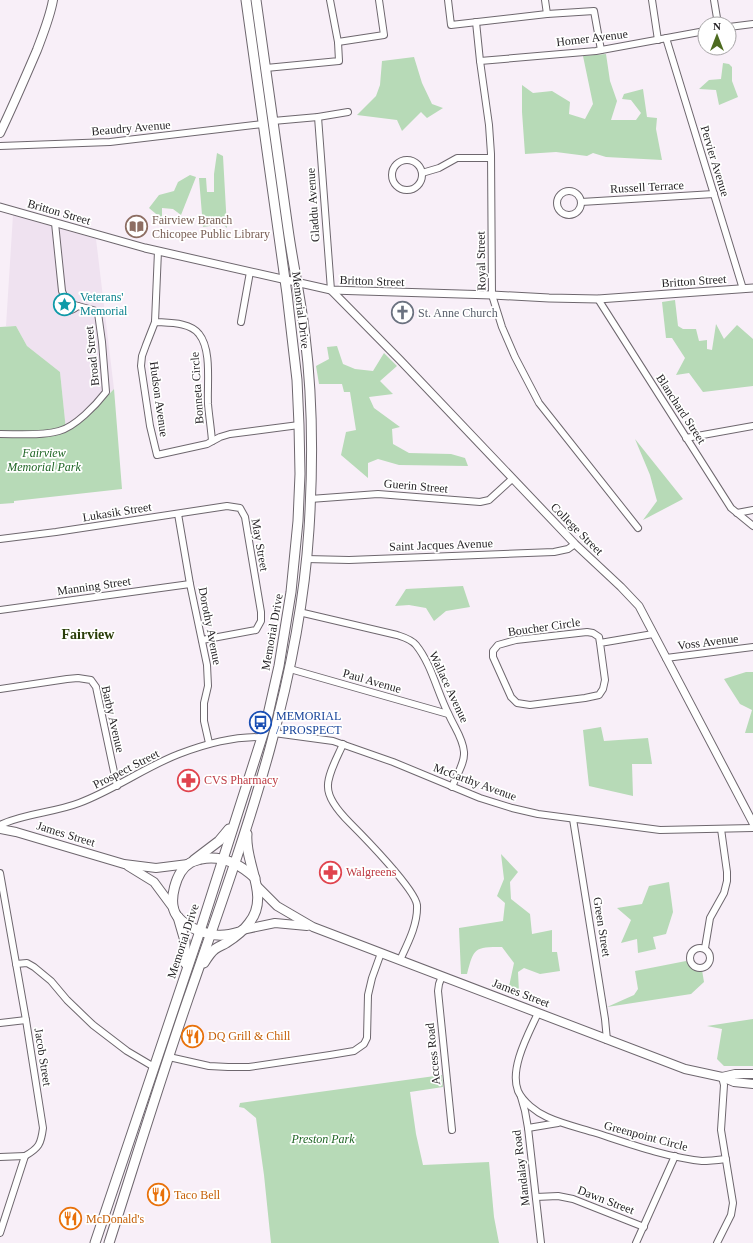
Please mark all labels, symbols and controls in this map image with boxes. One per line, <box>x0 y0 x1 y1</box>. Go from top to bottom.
north arrow <box>697 16 737 56</box>
text: N <box>713 20 721 32</box>
street label: Homer Avenue <box>555 27 629 49</box>
street label: Beaudry Avenue <box>91 118 171 138</box>
street label: Pervier Avenue <box>698 124 732 198</box>
street label: Gladdu Avenue <box>303 168 323 242</box>
street label: Russell Terrace <box>610 178 684 196</box>
street label: Britton Street <box>26 196 93 228</box>
place label: Fairview Branch Chicopee Public Library <box>152 213 270 241</box>
library icon: Fairview Branch Chicopee Public Library <box>124 214 150 240</box>
street label: Royal Street <box>473 230 489 291</box>
street label: Memorial Drive <box>289 271 313 349</box>
street label: Britton Street <box>661 272 728 290</box>
street label: Britton Street <box>339 273 405 289</box>
place label: Veterans' Memorial <box>80 290 128 318</box>
place icon: Veterans' Memorial <box>51 291 77 317</box>
church icon: St. Anne Church <box>389 300 415 326</box>
place label: St. Anne Church <box>418 306 498 320</box>
street label: Broad Street <box>82 325 102 387</box>
street label: Bonneta Circle <box>187 351 207 425</box>
street label: Hudson Avenue <box>147 360 171 438</box>
street label: Blanchard Street <box>653 372 709 447</box>
park label: Fairview Memorial Park <box>6 446 81 474</box>
street label: Guerin Street <box>383 476 449 496</box>
street label: Lukasik Street <box>82 500 153 524</box>
street label: College Street <box>548 500 607 559</box>
street label: May Street <box>249 518 272 573</box>
street label: Saint Jacques Avenue <box>389 536 493 554</box>
street label: Manning Street <box>56 574 132 598</box>
street label: Dorothy Avenue <box>196 586 224 666</box>
street label: Memorial Drive <box>258 593 286 671</box>
street label: Boucher Circle <box>507 615 581 639</box>
district label: Fairview <box>62 627 115 642</box>
street label: Voss Avenue <box>677 631 739 653</box>
street label: Wallace Avenue <box>426 649 472 725</box>
street label: Paul Avenue <box>341 666 403 696</box>
street label: Barby Avenue <box>99 684 127 754</box>
place label: MEMORIAL / PROSPECT <box>276 709 342 737</box>
bus stop icon: MEMORIAL / PROSPECT <box>248 710 274 736</box>
street label: Prospect Street <box>91 746 162 792</box>
street label: McCarthy Avenue <box>432 760 518 804</box>
pharmacy icon: CVS Pharmacy <box>175 767 201 793</box>
place label: CVS Pharmacy <box>204 773 278 787</box>
street label: James Street <box>35 818 98 850</box>
pharmacy icon: Walgreens <box>318 859 344 885</box>
place label: Walgreens <box>346 865 397 879</box>
street label: Green Street <box>590 896 614 959</box>
street label: Memorial Drive <box>164 902 202 980</box>
street label: James Street <box>490 976 552 1011</box>
street label: Access Road <box>423 1022 443 1086</box>
restaurant icon: DQ Grill & Chill <box>179 1023 205 1049</box>
street label: Jacob Street <box>32 1027 55 1088</box>
place label: DQ Grill & Chill <box>208 1029 291 1043</box>
street label: Greenpoint Circle <box>603 1118 689 1154</box>
street label: Mandalay Road <box>509 1129 533 1207</box>
park label: Preston Park <box>290 1132 355 1146</box>
restaurant icon: Taco Bell <box>145 1182 171 1208</box>
street label: Dawn Street <box>576 1183 637 1217</box>
place label: Taco Bell <box>174 1188 221 1202</box>
restaurant icon: McDonald's <box>58 1206 84 1232</box>
place label: McDonald's <box>86 1212 144 1226</box>

